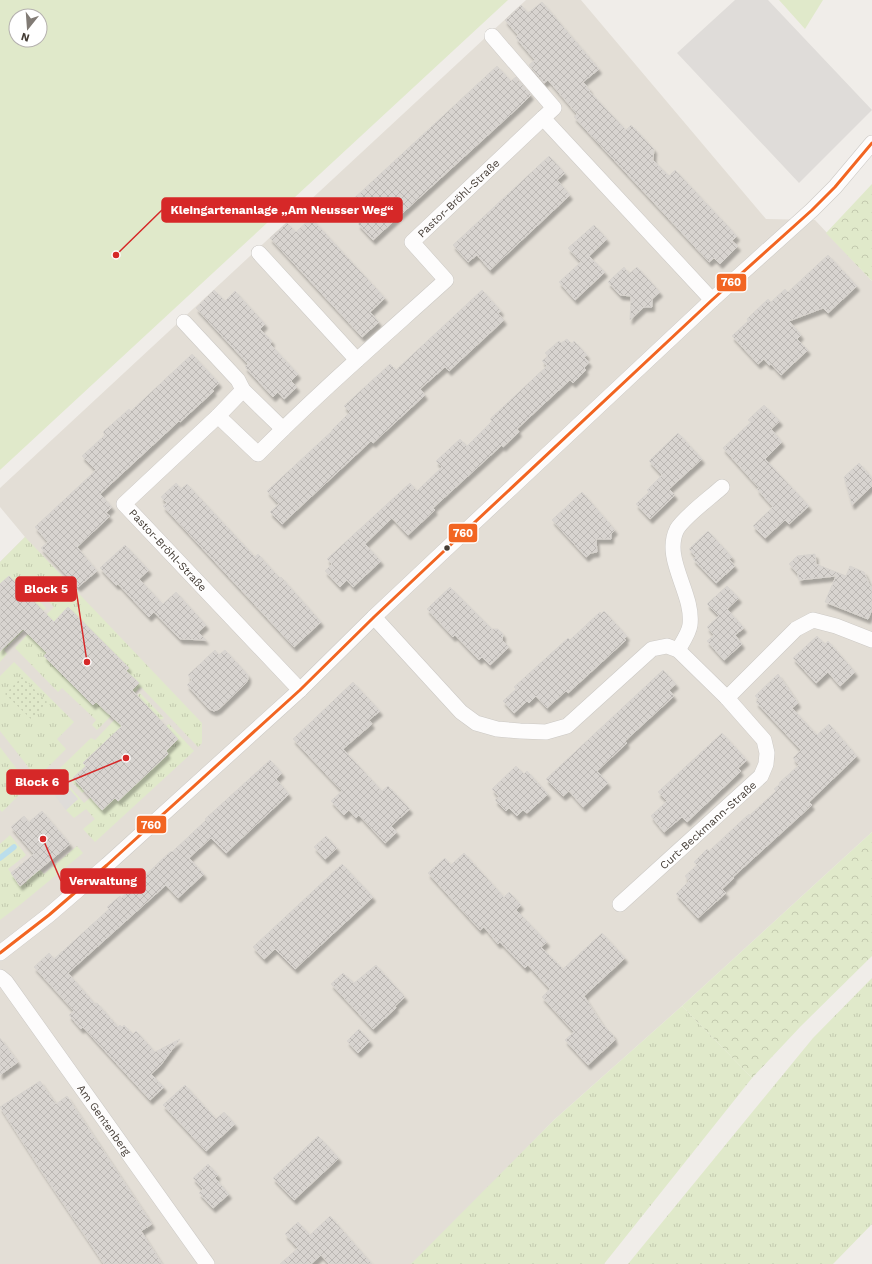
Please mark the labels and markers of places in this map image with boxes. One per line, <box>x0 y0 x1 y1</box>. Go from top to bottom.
callout: Kleingartenanlage „Am Neusser Weg“ <box>162 198 402 222</box>
unlabelled marker <box>442 543 452 553</box>
callout: Block 5 <box>16 577 76 601</box>
callout: Block 6 <box>7 770 68 794</box>
callout: Verwaltung <box>61 869 145 893</box>

